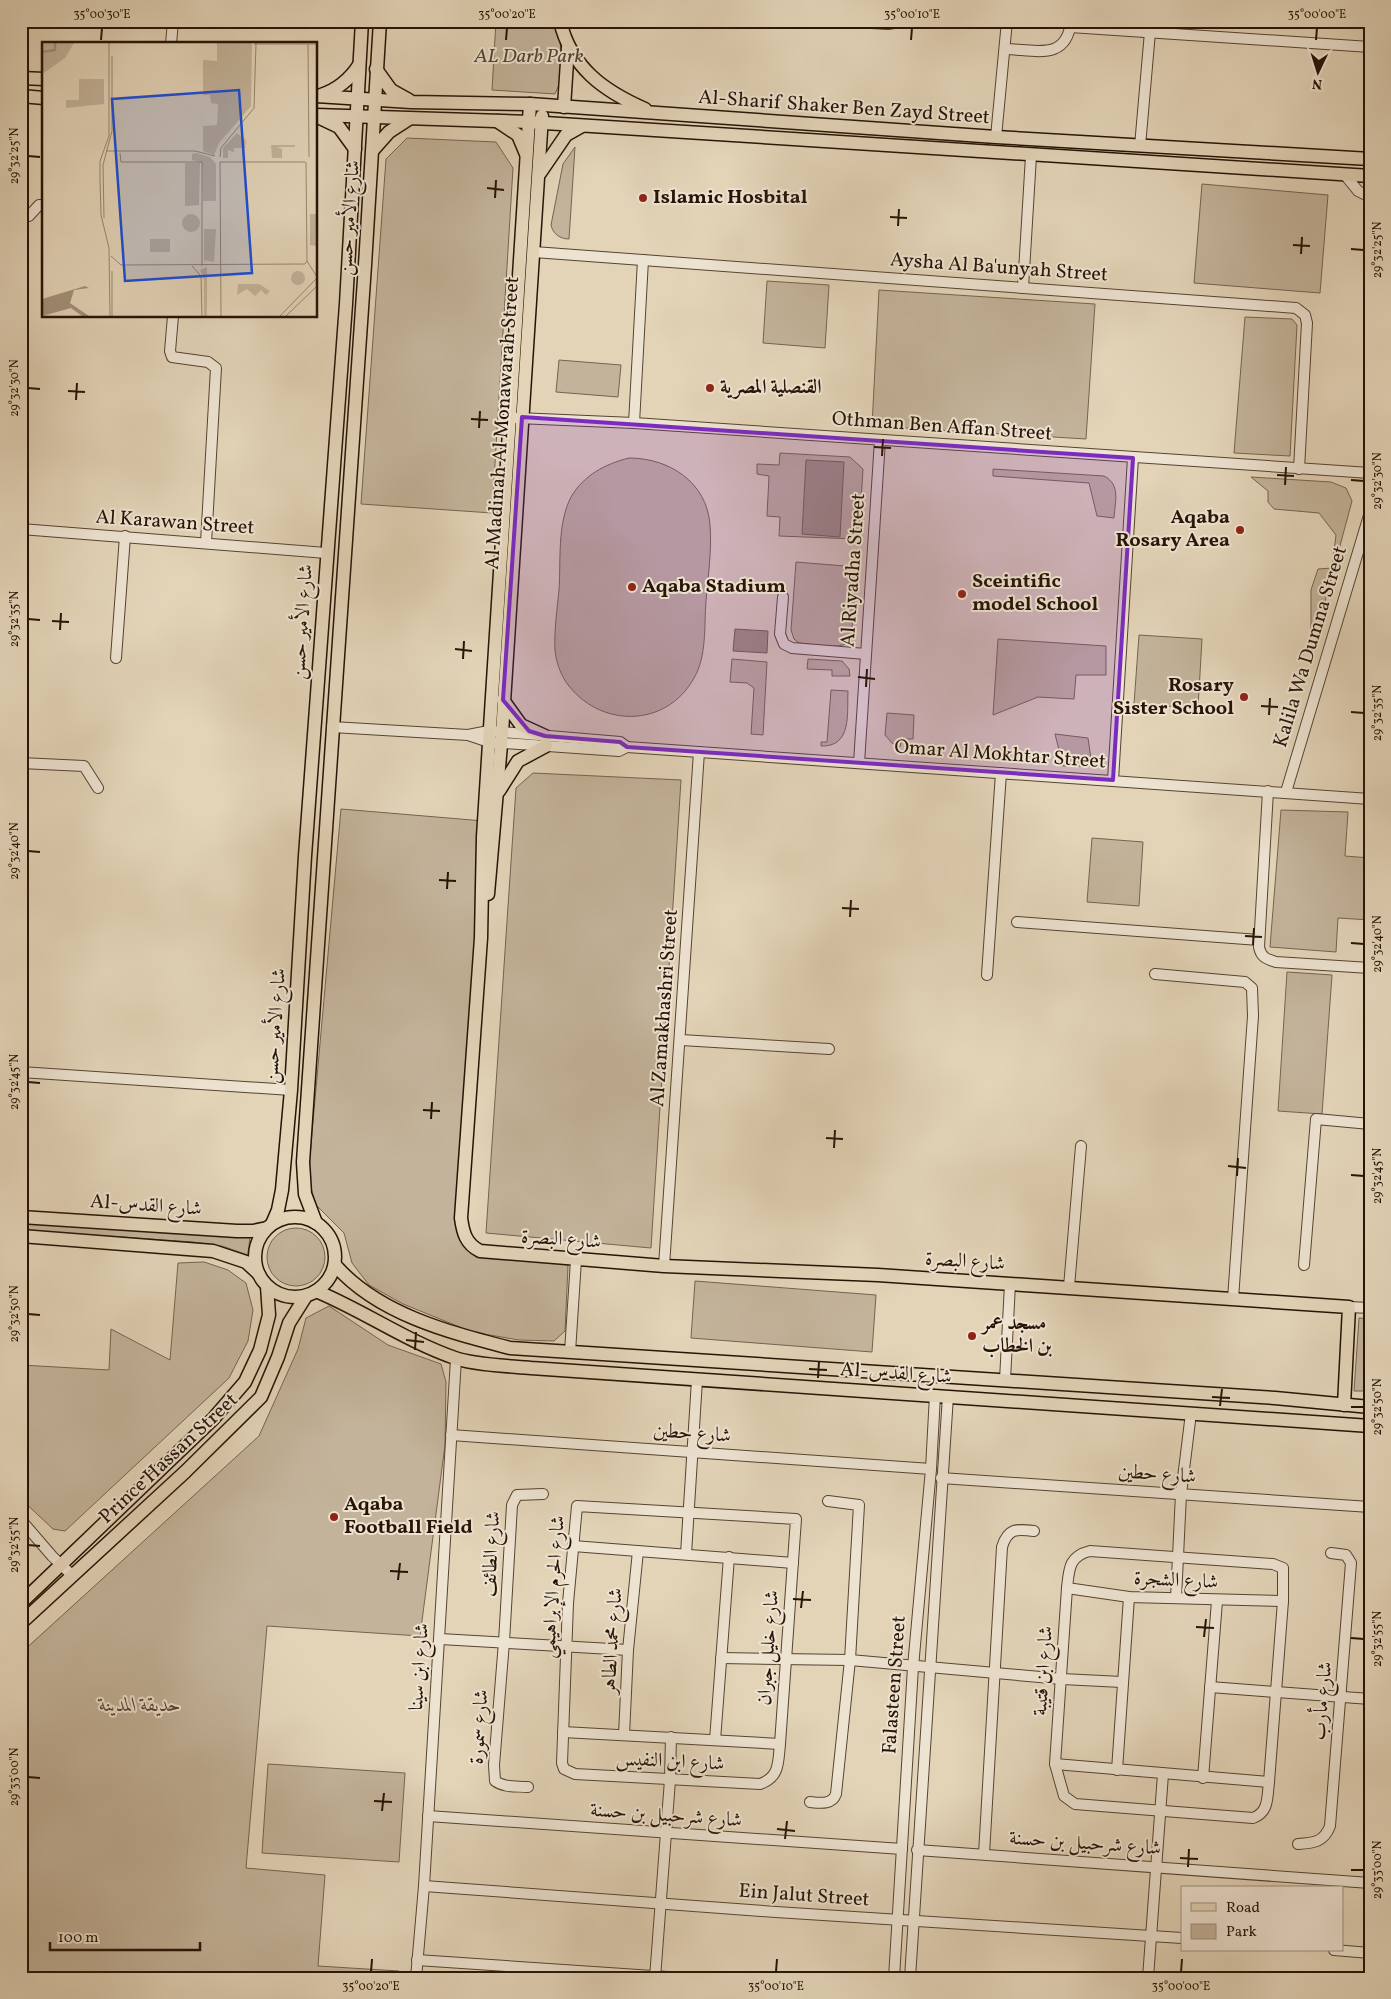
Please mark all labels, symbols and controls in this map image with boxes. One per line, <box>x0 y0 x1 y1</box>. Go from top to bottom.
text: 35°00'30"E <box>73 7 131 23</box>
text: 35°00'20"E <box>478 7 536 23</box>
text: 35°00'10"E <box>884 7 940 23</box>
text: 35°00'00"E <box>1288 7 1346 23</box>
inset map <box>42 42 318 318</box>
park label: AL Darb Park <box>473 43 584 71</box>
north arrow <box>1294 48 1344 98</box>
text: N <box>1311 74 1323 93</box>
street label: Al-Sharif Shaker Ben Zayd Street <box>697 84 991 132</box>
text: 29°32'25"N <box>7 128 23 184</box>
street label: شارع الأمير حسن <box>329 159 370 277</box>
place label: Islamic Hosbital <box>653 184 808 212</box>
marker: Islamic Hosbital <box>637 192 649 204</box>
text: 29°32'25"N <box>1370 222 1386 278</box>
street label: Aysha Al Ba'unyah Street <box>889 246 1109 290</box>
street label: Al Madinah Al Monawarah Street <box>479 275 527 571</box>
text: 29°32'30"N <box>7 359 23 417</box>
place label: القنصلية المصرية <box>720 374 822 402</box>
marker: القنصلية المصرية <box>704 382 716 394</box>
street label: Othman Ben Affan Street <box>831 405 1053 449</box>
text: 29°32'30"N <box>1370 452 1386 510</box>
street label: Al Riyadha Street <box>835 492 873 648</box>
street label: Al Karawan Street <box>95 503 255 543</box>
place label: Aqaba Rosary Area <box>1116 504 1230 555</box>
marker: Aqaba Rosary Area <box>1234 524 1246 536</box>
street label: Kalila Wa Dumna Street <box>1267 543 1355 751</box>
street label: شارع الأمير حسن <box>282 563 323 681</box>
place label: Sceintific model School <box>972 568 1098 619</box>
place label: Aqaba Stadium <box>642 573 786 601</box>
marker: Aqaba Stadium <box>626 581 638 593</box>
marker: Sceintific model School <box>956 588 968 600</box>
text: 29°32'35"N <box>7 591 23 647</box>
place label: Rosary Sister School <box>1113 672 1234 723</box>
text: 29°32'35"N <box>1370 685 1386 741</box>
marker: Rosary Sister School <box>1238 691 1250 703</box>
street label: Omar Al Mokhtar Street <box>893 734 1107 776</box>
text: 29°32'40"N <box>7 822 23 880</box>
street label: Al Zamakhashri Street <box>644 908 686 1108</box>
text: 29°32'40"N <box>1370 915 1386 973</box>
street label: شارع الأمير حسن <box>255 967 296 1085</box>
text: 29°32'45"N <box>7 1054 23 1110</box>
text: 29°32'45"N <box>1370 1148 1386 1204</box>
street label: Al-شارع القدس <box>89 1188 203 1226</box>
street label: شارع البصرة <box>520 1223 602 1259</box>
street label: شارع البصرة <box>924 1245 1006 1281</box>
text: 29°32'50"N <box>7 1285 23 1343</box>
place label: مسجد عمر بن الخطاب <box>980 1310 1052 1361</box>
marker: مسجد عمر بن الخطاب <box>966 1330 978 1342</box>
street label: Al-شارع القدس <box>839 1356 953 1394</box>
text: 29°32'50"N <box>1370 1378 1386 1436</box>
street label: Prince Hassan Street <box>93 1387 245 1531</box>
street label: شارع حطين <box>652 1417 732 1453</box>
street label: شارع حطين <box>1117 1458 1197 1494</box>
place label: Aqaba Football Field <box>344 1491 473 1542</box>
street label: شارع الطائف <box>476 1510 510 1598</box>
marker: Aqaba Football Field <box>328 1511 340 1523</box>
street label: شارع الحرم الإبراهيمي <box>535 1515 576 1660</box>
text: 29°32'55"N <box>7 1517 23 1573</box>
street label: شارع الشجرة <box>1133 1565 1219 1599</box>
street label: شارع محمد الطاهر <box>595 1587 633 1697</box>
street label: شارع خليل جبران <box>751 1589 789 1707</box>
text: 29°32'55"N <box>1370 1611 1386 1667</box>
street label: Falasteen Street <box>876 1615 914 1755</box>
street label: شارع ابن سينا <box>403 1622 439 1712</box>
street label: شارع ابن قتيبة <box>1027 1625 1063 1717</box>
street label: شارع مأرب <box>1304 1660 1342 1742</box>
street label: شارع سمورة <box>463 1689 499 1766</box>
park label: حديقة المدينة <box>97 1692 181 1720</box>
street label: شارع ابن النفيس <box>615 1745 725 1781</box>
text: 29°33'00"N <box>7 1748 23 1806</box>
street label: شارع شرحبيل بن حسنة <box>589 1797 743 1837</box>
street label: شارع شرحبيل بن حسنة <box>1008 1825 1162 1865</box>
text: 29°33'00"N <box>1370 1841 1386 1899</box>
street label: Ein Jalut Street <box>738 1877 870 1915</box>
legend <box>1181 1886 1344 1952</box>
text: Road <box>1226 1898 1260 1919</box>
scale bar <box>50 1919 200 1951</box>
text: Park <box>1226 1922 1257 1943</box>
text: 100 m <box>58 1928 98 1949</box>
text: 35°00'20"E <box>342 1979 400 1995</box>
text: 35°00'10"E <box>748 1979 804 1995</box>
text: 35°00'00"E <box>1152 1979 1210 1995</box>

